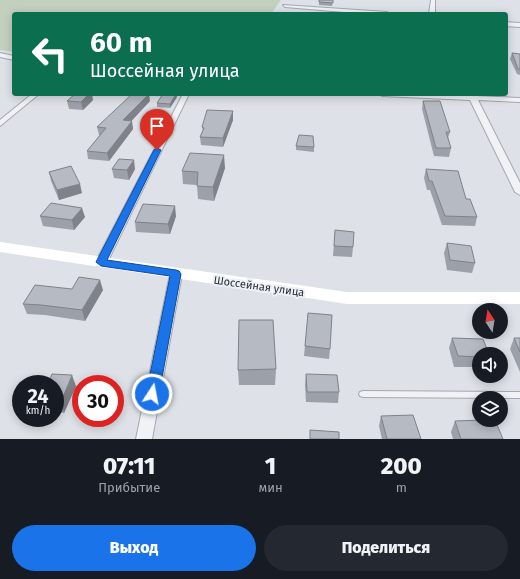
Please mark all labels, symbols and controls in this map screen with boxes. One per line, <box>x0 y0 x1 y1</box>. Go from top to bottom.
text: 60 m <box>90 26 152 59</box>
icon: left <box>24 28 76 80</box>
text: Шоссейная улица <box>90 60 240 82</box>
pin <box>140 109 174 150</box>
icon: arrive <box>146 115 168 137</box>
street label: Шоссейная улица <box>213 274 305 299</box>
north arrow <box>472 303 508 339</box>
map controls <box>472 303 508 427</box>
button: sound <box>472 347 508 383</box>
position arrow <box>131 373 173 415</box>
speed limit sign: 30 <box>72 375 124 427</box>
text: 24 <box>27 384 49 408</box>
button: layers <box>472 391 508 427</box>
text: km/h <box>26 405 50 417</box>
text: 07:11 <box>103 452 155 480</box>
text: 1 <box>265 452 276 480</box>
text: 200 <box>381 452 422 480</box>
text: Прибытие <box>98 480 160 495</box>
text: мин <box>258 480 283 495</box>
text: m <box>396 480 407 495</box>
button: Выход <box>12 525 256 571</box>
button: Поделиться <box>264 525 508 571</box>

